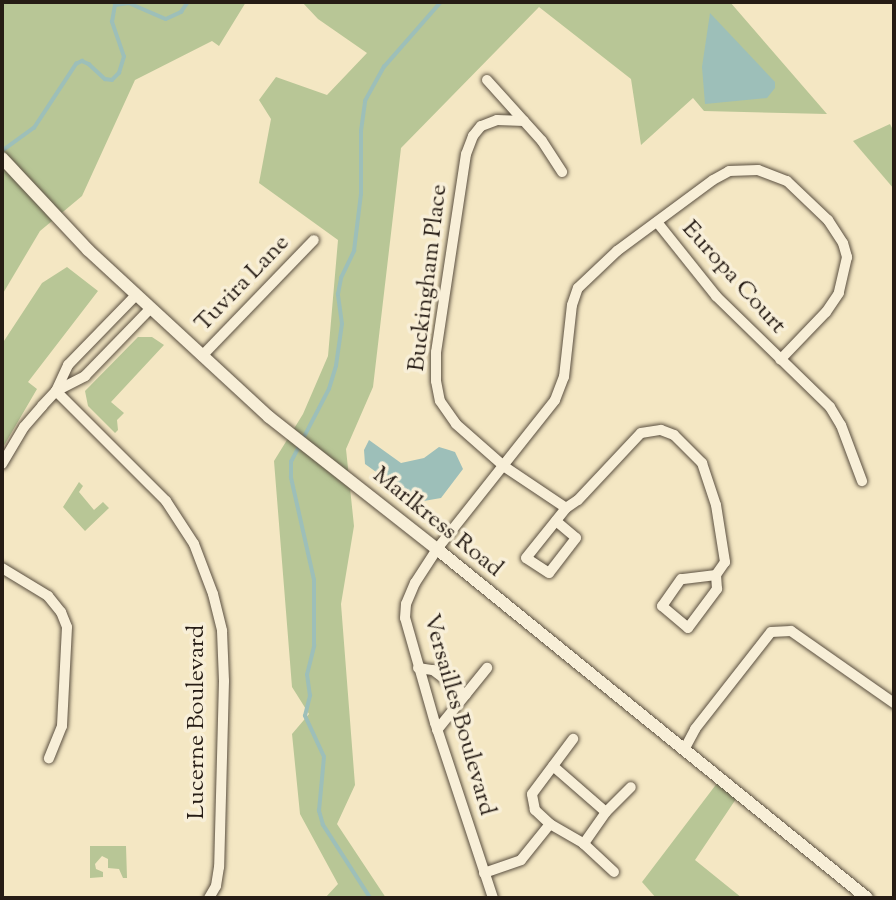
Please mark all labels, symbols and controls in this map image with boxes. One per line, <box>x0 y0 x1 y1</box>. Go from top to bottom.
street label: Buckingham Place <box>403 183 455 373</box>
street label: Europa Court <box>675 215 791 341</box>
street label: Tuvira Lane <box>190 230 296 338</box>
street label: Marlkress Road <box>366 462 508 584</box>
street label: Versailles Boulevard <box>415 611 501 819</box>
street label: Lucerne Boulevard <box>184 625 212 819</box>

